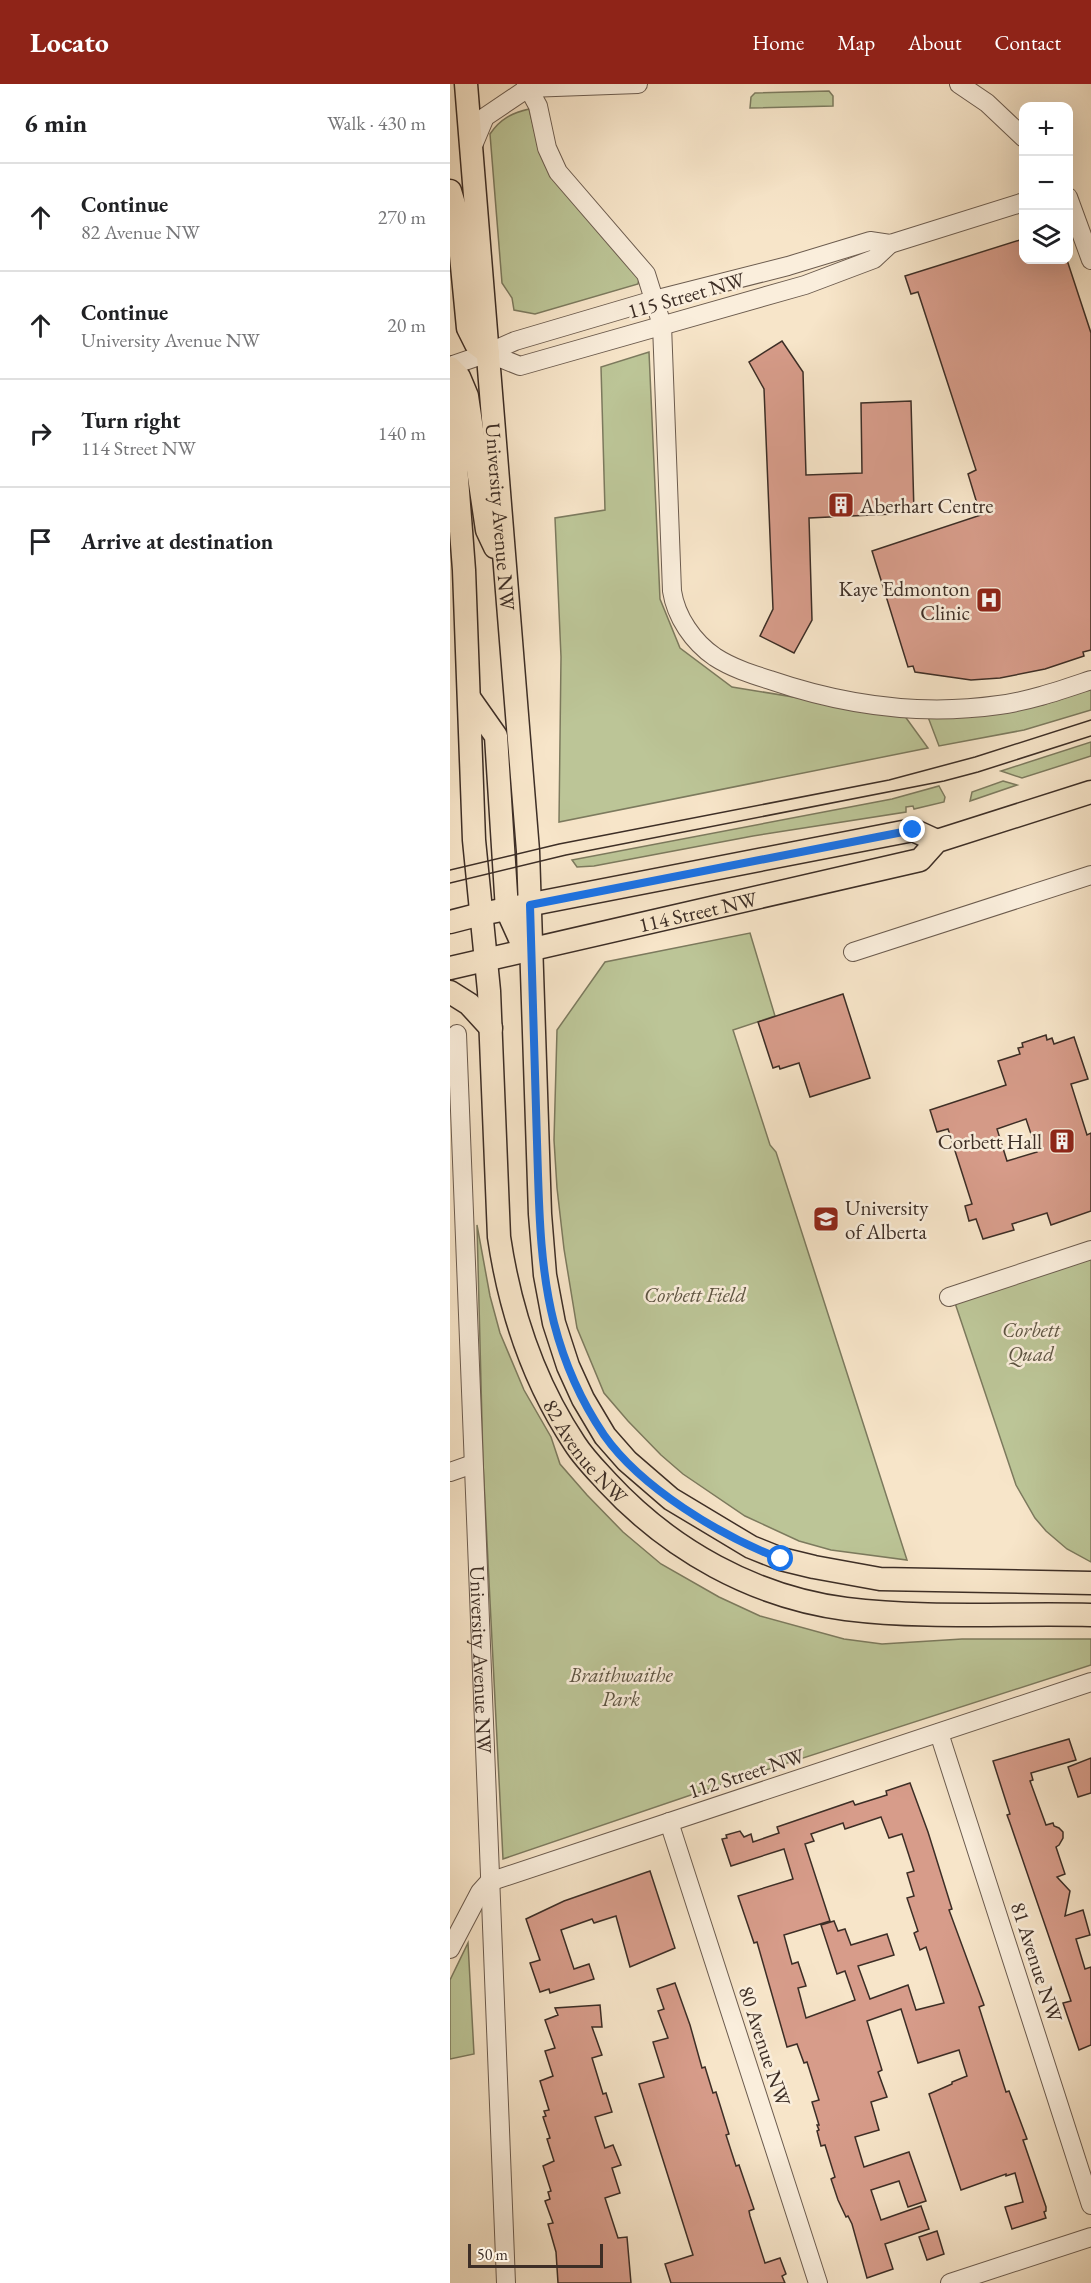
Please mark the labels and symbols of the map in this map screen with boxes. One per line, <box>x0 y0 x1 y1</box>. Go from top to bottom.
street label: 115 Street NW <box>624 265 748 325</box>
street label: University Avenue NW <box>480 422 522 612</box>
building icon: Aberhart Centre <box>826 490 856 520</box>
place label: Aberhart Centre <box>859 492 994 519</box>
place label: Kaye Edmonton Clinic <box>839 575 970 626</box>
hospital icon: Kaye Edmonton Clinic <box>974 585 1004 615</box>
route end <box>899 816 925 842</box>
street label: 114 Street NW <box>636 884 760 938</box>
building icon: Corbett Hall <box>1047 1126 1077 1156</box>
place label: Corbett Hall <box>938 1128 1042 1155</box>
place label: University of Alberta <box>845 1194 929 1245</box>
school or university icon: University of Alberta <box>811 1204 841 1234</box>
park label: Corbett Field <box>644 1281 746 1308</box>
park label: Corbett Quad <box>1002 1316 1061 1367</box>
street label: 82 Avenue NW <box>538 1394 634 1510</box>
route start <box>767 1545 793 1571</box>
street label: University Avenue NW <box>464 1565 499 1755</box>
park label: Braithwaithe Park <box>568 1661 674 1712</box>
street label: 112 Street NW <box>684 1741 808 1804</box>
street label: 81 Avenue NW <box>1005 1899 1069 2026</box>
street label: 80 Avenue NW <box>733 1983 797 2110</box>
scale bar <box>468 2241 603 2268</box>

